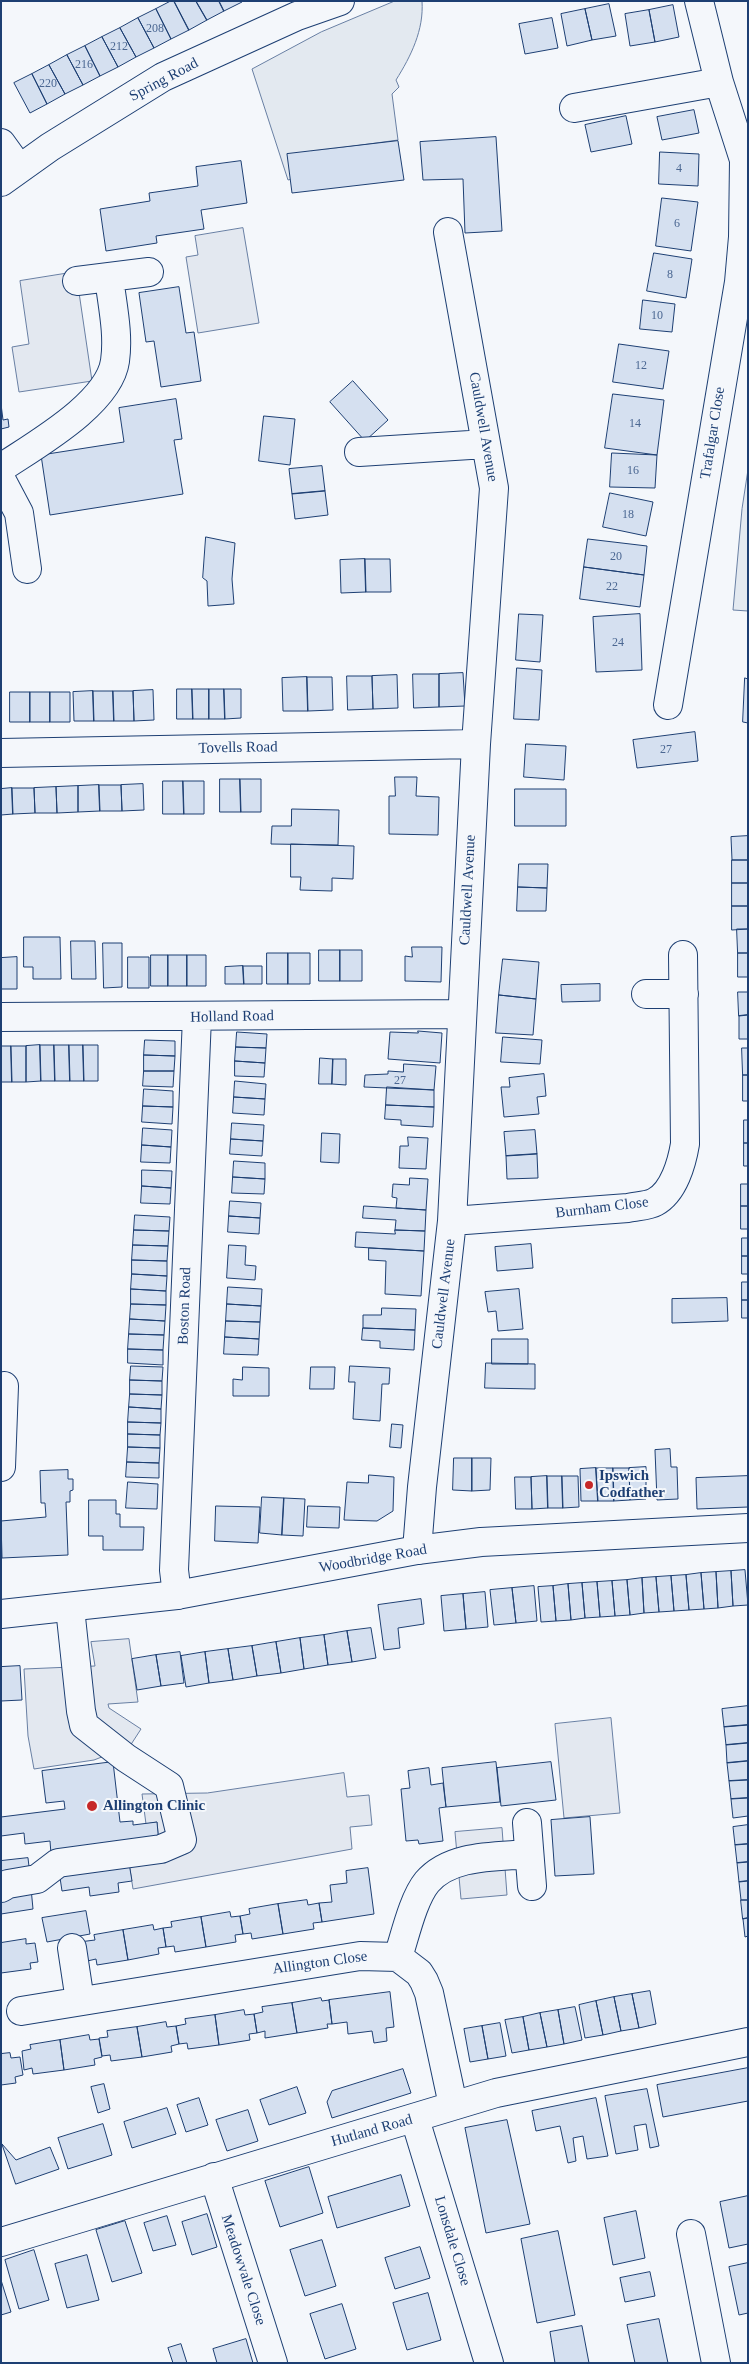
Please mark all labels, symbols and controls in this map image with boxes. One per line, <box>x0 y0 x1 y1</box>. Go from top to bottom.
house number: 208 <box>146 22 164 36</box>
house number: 212 <box>110 40 128 54</box>
street label: Spring Road <box>126 54 202 106</box>
house number: 216 <box>75 58 93 72</box>
house number: 220 <box>39 77 57 91</box>
house number: 4 <box>676 162 682 176</box>
house number: 6 <box>674 217 680 231</box>
house number: 8 <box>667 268 673 282</box>
house number: 10 <box>651 309 663 323</box>
house number: 12 <box>635 359 647 373</box>
street label: Cauldwell Avenue <box>465 371 501 483</box>
street label: Trafalgar Close <box>697 386 729 480</box>
house number: 14 <box>629 417 641 431</box>
house number: 16 <box>627 464 639 478</box>
house number: 18 <box>622 508 634 522</box>
house number: 20 <box>610 550 622 564</box>
house number: 22 <box>606 580 618 594</box>
house number: 24 <box>612 636 624 650</box>
street label: Tovells Road <box>198 738 278 758</box>
house number: 27 <box>660 743 672 757</box>
street label: Cauldwell Avenue <box>456 834 480 946</box>
street label: Holland Road <box>190 1007 274 1027</box>
house number: 27 <box>394 1074 406 1088</box>
street label: Burnham Close <box>554 1193 650 1223</box>
street label: Cauldwell Avenue <box>428 1238 460 1350</box>
street label: Boston Road <box>175 1267 195 1345</box>
place label: Ipswich Codfather <box>599 1467 665 1502</box>
marker: Ipswich Codfather <box>583 1479 595 1491</box>
street label: Woodbridge Road <box>318 1541 428 1577</box>
place label: Allington Clinic <box>103 1797 205 1815</box>
marker: Allington Clinic <box>85 1799 99 1813</box>
street label: Allington Close <box>272 1947 368 1979</box>
street label: Hutland Road <box>329 2111 415 2151</box>
street label: Lonsdale Close <box>430 2194 474 2288</box>
street label: Meadowvale Close <box>217 2212 269 2328</box>

